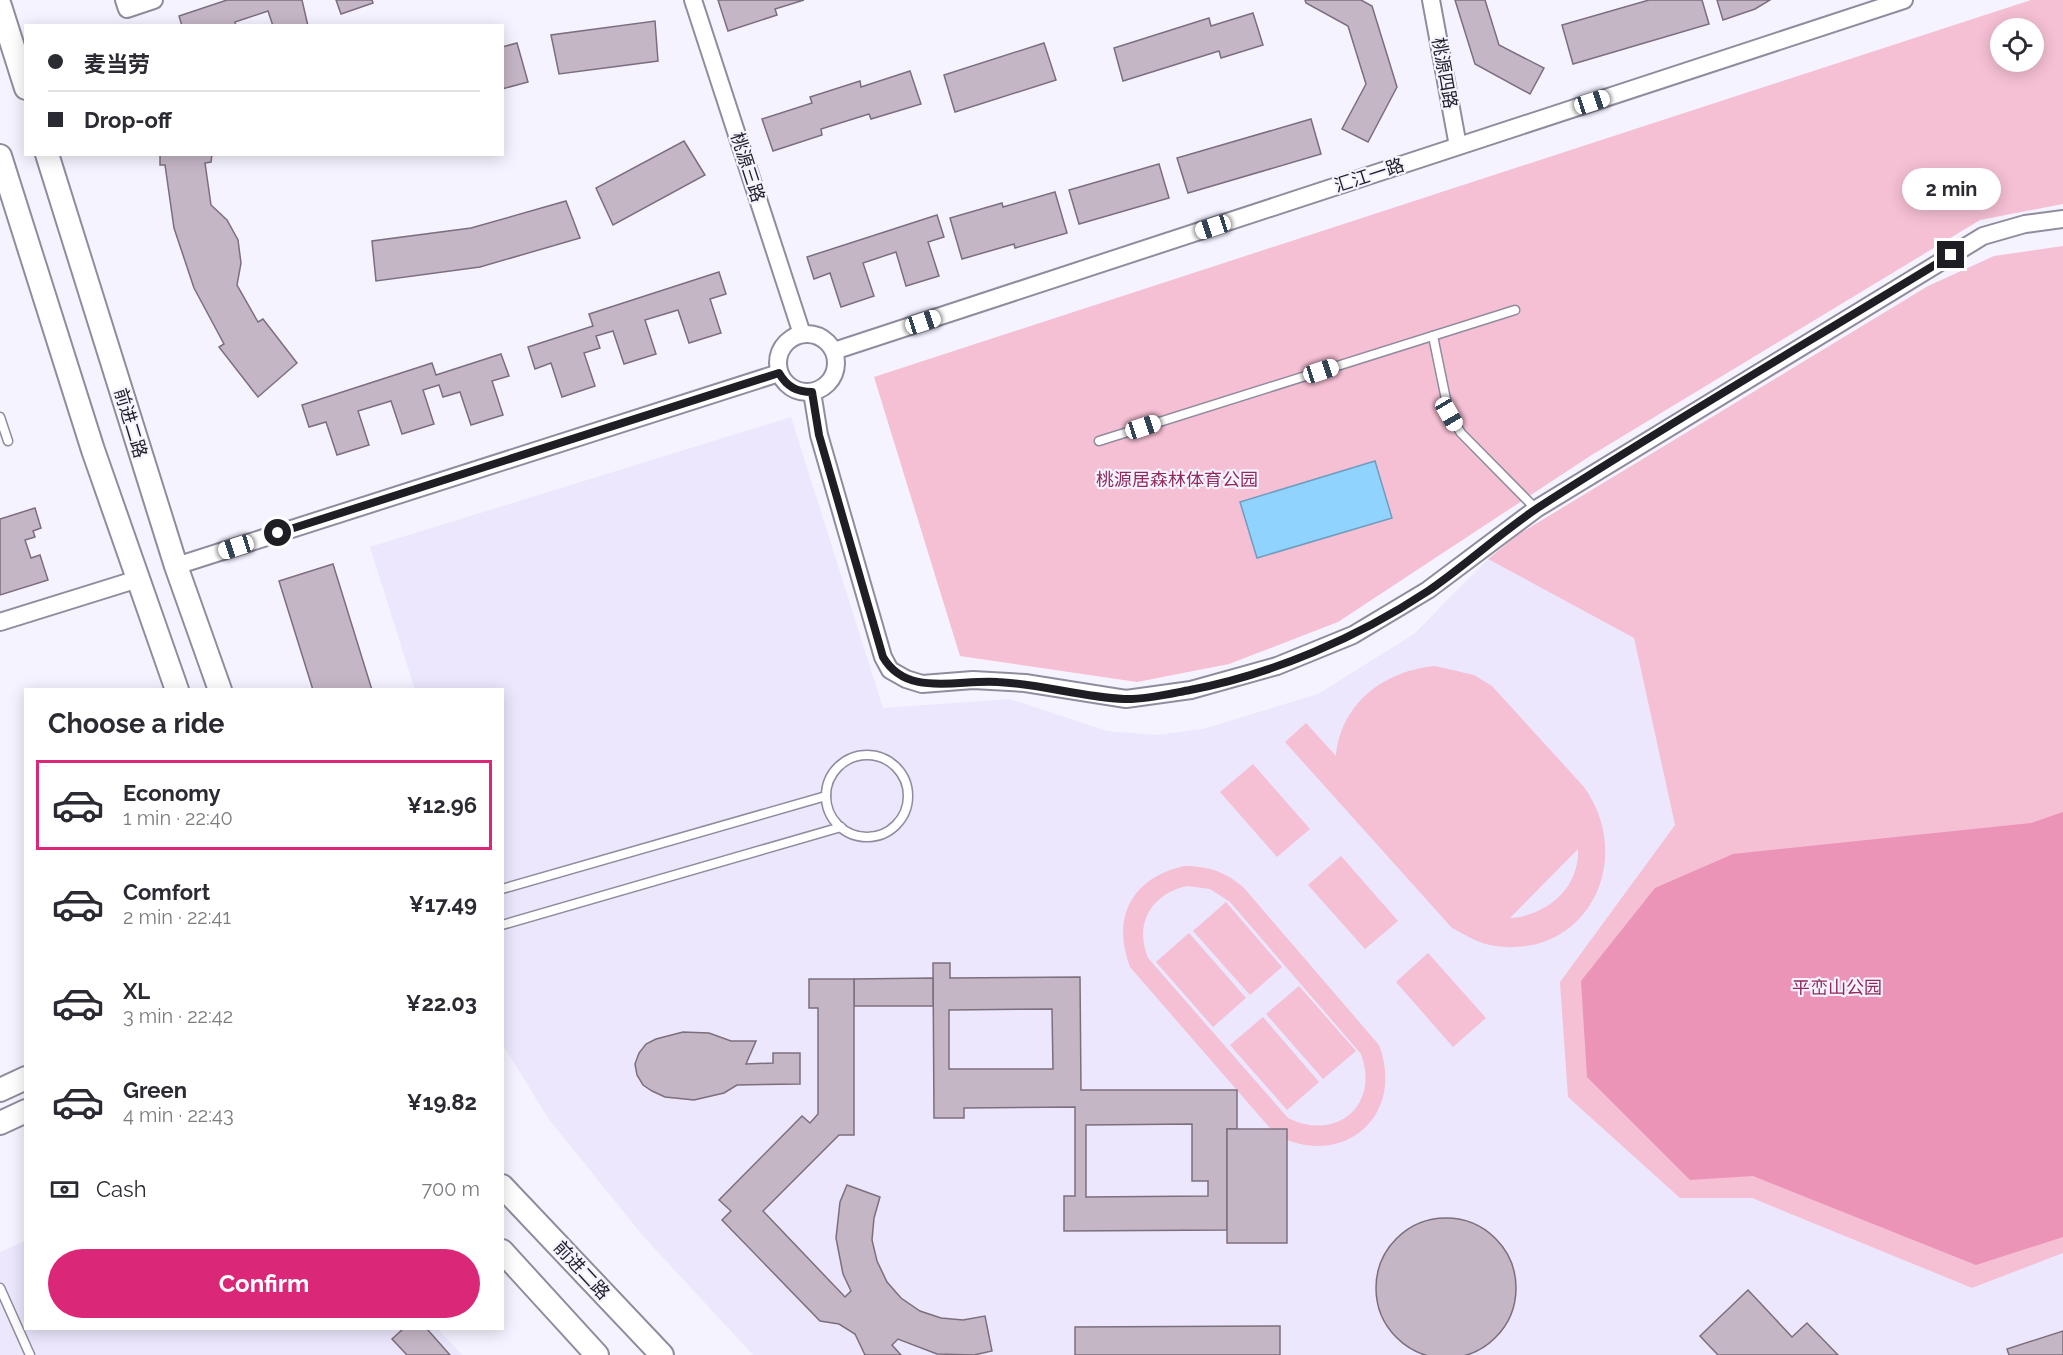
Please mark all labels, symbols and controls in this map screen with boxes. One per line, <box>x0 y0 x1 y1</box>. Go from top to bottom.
map controls <box>1990 18 2044 72</box>
button: locate <box>1990 18 2044 72</box>
street label: 桃源四路 <box>1428 36 1462 110</box>
text: 麦当劳 <box>84 51 150 77</box>
car <box>1572 88 1612 116</box>
text: Drop-off <box>84 107 172 133</box>
street label: 桃源三路 <box>727 130 769 204</box>
street label: 汇江一路 <box>1332 154 1406 196</box>
callout: 2 min <box>1902 168 2000 210</box>
text: 2 min <box>1926 177 1977 201</box>
car <box>1193 213 1233 241</box>
route end <box>1937 241 1964 268</box>
car <box>903 308 943 336</box>
car <box>1301 357 1341 385</box>
street label: 前进二路 <box>110 386 152 460</box>
car <box>1432 394 1466 434</box>
car <box>1123 413 1163 441</box>
park label: 桃源居森林体育公园 <box>1096 469 1258 490</box>
route start <box>264 519 291 546</box>
car <box>216 533 256 561</box>
text: Choose a ride <box>48 708 224 739</box>
icon: car <box>51 778 105 832</box>
text: Economy <box>123 780 221 806</box>
text: ¥12.96 <box>407 792 477 818</box>
text: 1 min · 22:40 <box>123 806 233 830</box>
icon: car <box>51 877 105 931</box>
text: Comfort <box>123 879 210 905</box>
text: ¥17.49 <box>409 891 477 917</box>
text: 2 min · 22:41 <box>123 905 231 929</box>
icon: car <box>51 976 105 1030</box>
park label: 平峦山公园 <box>1792 977 1882 998</box>
text: XL <box>123 978 150 1004</box>
text: ¥22.03 <box>406 990 477 1016</box>
text: 3 min · 22:42 <box>123 1004 233 1028</box>
icon: car <box>51 1075 105 1129</box>
text: Green <box>123 1077 187 1103</box>
text: ¥19.82 <box>407 1089 477 1115</box>
text: 4 min · 22:43 <box>123 1103 234 1127</box>
icon: cash <box>48 1173 81 1206</box>
text: Cash <box>96 1176 147 1202</box>
text: 700 m <box>421 1177 480 1201</box>
street label: 前进二路 <box>550 1237 614 1303</box>
button: Confirm <box>48 1249 480 1318</box>

